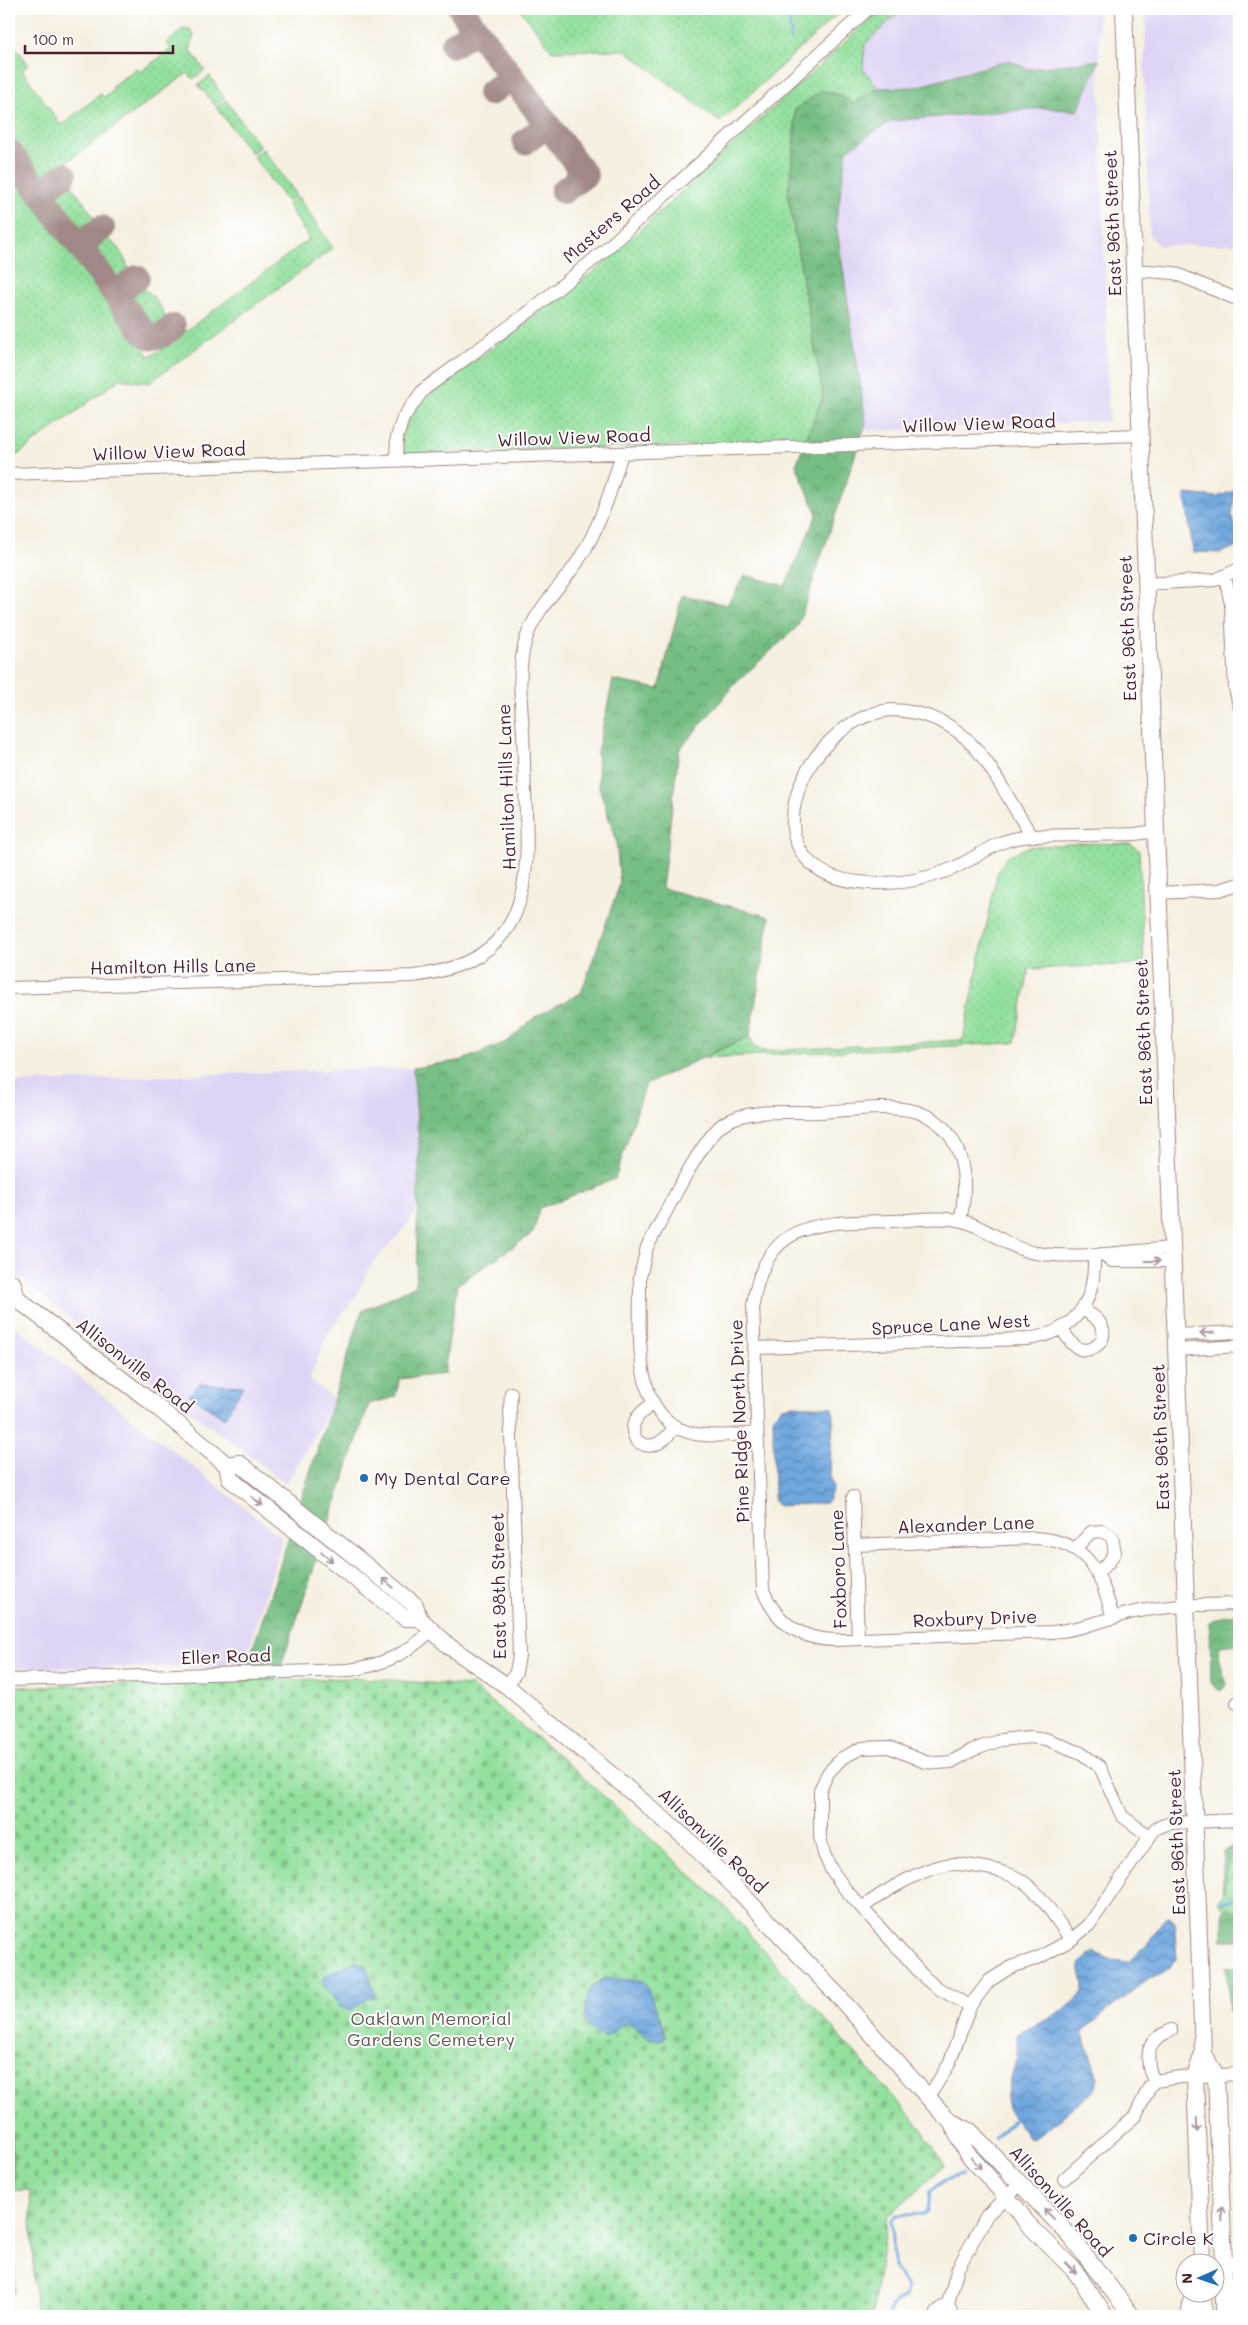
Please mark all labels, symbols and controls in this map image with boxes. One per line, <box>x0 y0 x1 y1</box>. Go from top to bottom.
scale bar <box>25 22 172 54</box>
text: 100 m <box>32 29 74 49</box>
street label: East 96th Street <box>1097 149 1127 297</box>
street label: Masters Road <box>557 170 665 268</box>
street label: Willow View Road <box>902 408 1056 438</box>
street label: Willow View Road <box>497 422 651 452</box>
street label: Willow View Road <box>92 436 246 466</box>
street label: East 96th Street <box>1112 554 1142 702</box>
street label: Hamilton Hills Lane <box>491 703 521 871</box>
street label: Hamilton Hills Lane <box>90 953 256 979</box>
street label: East 96th Street <box>1128 958 1158 1106</box>
one-way arrow <box>1144 1256 1161 1266</box>
street label: Spruce Lane West <box>871 1308 1031 1340</box>
street label: Allisonville Road <box>72 1312 198 1418</box>
street label: Pine Ridge North Drive <box>723 1319 755 1523</box>
one-way arrow <box>1200 1329 1216 1338</box>
street label: East 96th Street <box>1145 1363 1175 1511</box>
place label: My Dental Care <box>374 1466 511 1490</box>
marker: My Dental Care <box>358 1472 370 1484</box>
one-way arrow <box>250 1495 263 1506</box>
street label: Foxboro Lane <box>824 1509 852 1629</box>
street label: Alexander Lane <box>897 1510 1035 1538</box>
street label: East 98th Street <box>485 1512 511 1660</box>
one-way arrow <box>320 1551 333 1562</box>
one-way arrow <box>382 1578 395 1589</box>
street label: Roxbury Drive <box>912 1604 1038 1632</box>
street label: Eller Road <box>181 1642 271 1670</box>
street label: East 96th Street <box>1161 1768 1191 1916</box>
street label: Allisonville Road <box>654 1782 772 1898</box>
park label: Oaklawn Memorial Gardens Cemetery <box>347 2006 515 2051</box>
one-way arrow <box>1192 2117 1201 2133</box>
street label: Allisonville Road <box>1005 2140 1117 2262</box>
one-way arrow <box>970 2157 982 2170</box>
one-way arrow <box>1217 2206 1226 2222</box>
one-way arrow <box>1043 2208 1055 2221</box>
place label: Circle K <box>1143 2226 1213 2250</box>
marker: Circle K <box>1127 2232 1139 2244</box>
north arrow <box>1176 2252 1226 2302</box>
one-way arrow <box>1065 2261 1077 2274</box>
text: N <box>1177 2273 1196 2284</box>

